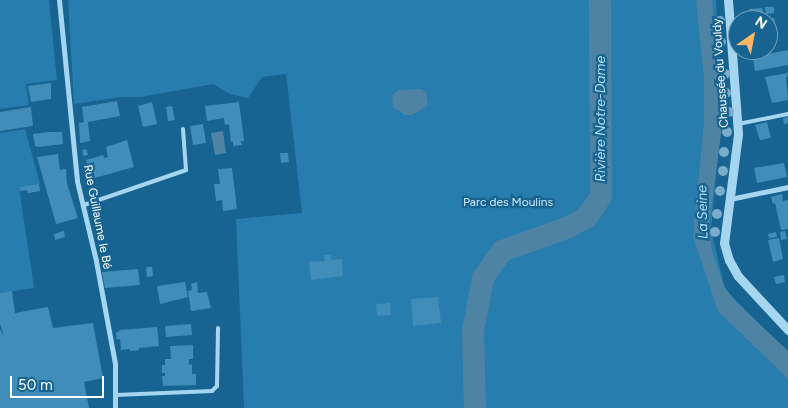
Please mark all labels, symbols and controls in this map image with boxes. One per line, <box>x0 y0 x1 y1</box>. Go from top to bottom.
north arrow <box>728 10 778 60</box>
text: N <box>752 13 770 33</box>
street label: Chaussée du Vouldy <box>710 18 732 128</box>
water label: Rivière Notre-Dame <box>593 56 609 182</box>
street label: Rue Guillaume le Bé <box>80 164 114 270</box>
water label: La Seine <box>694 185 712 239</box>
park label: Parc des Moulins <box>463 196 553 210</box>
scale bar <box>12 366 106 398</box>
text: 50 m <box>18 376 53 394</box>

